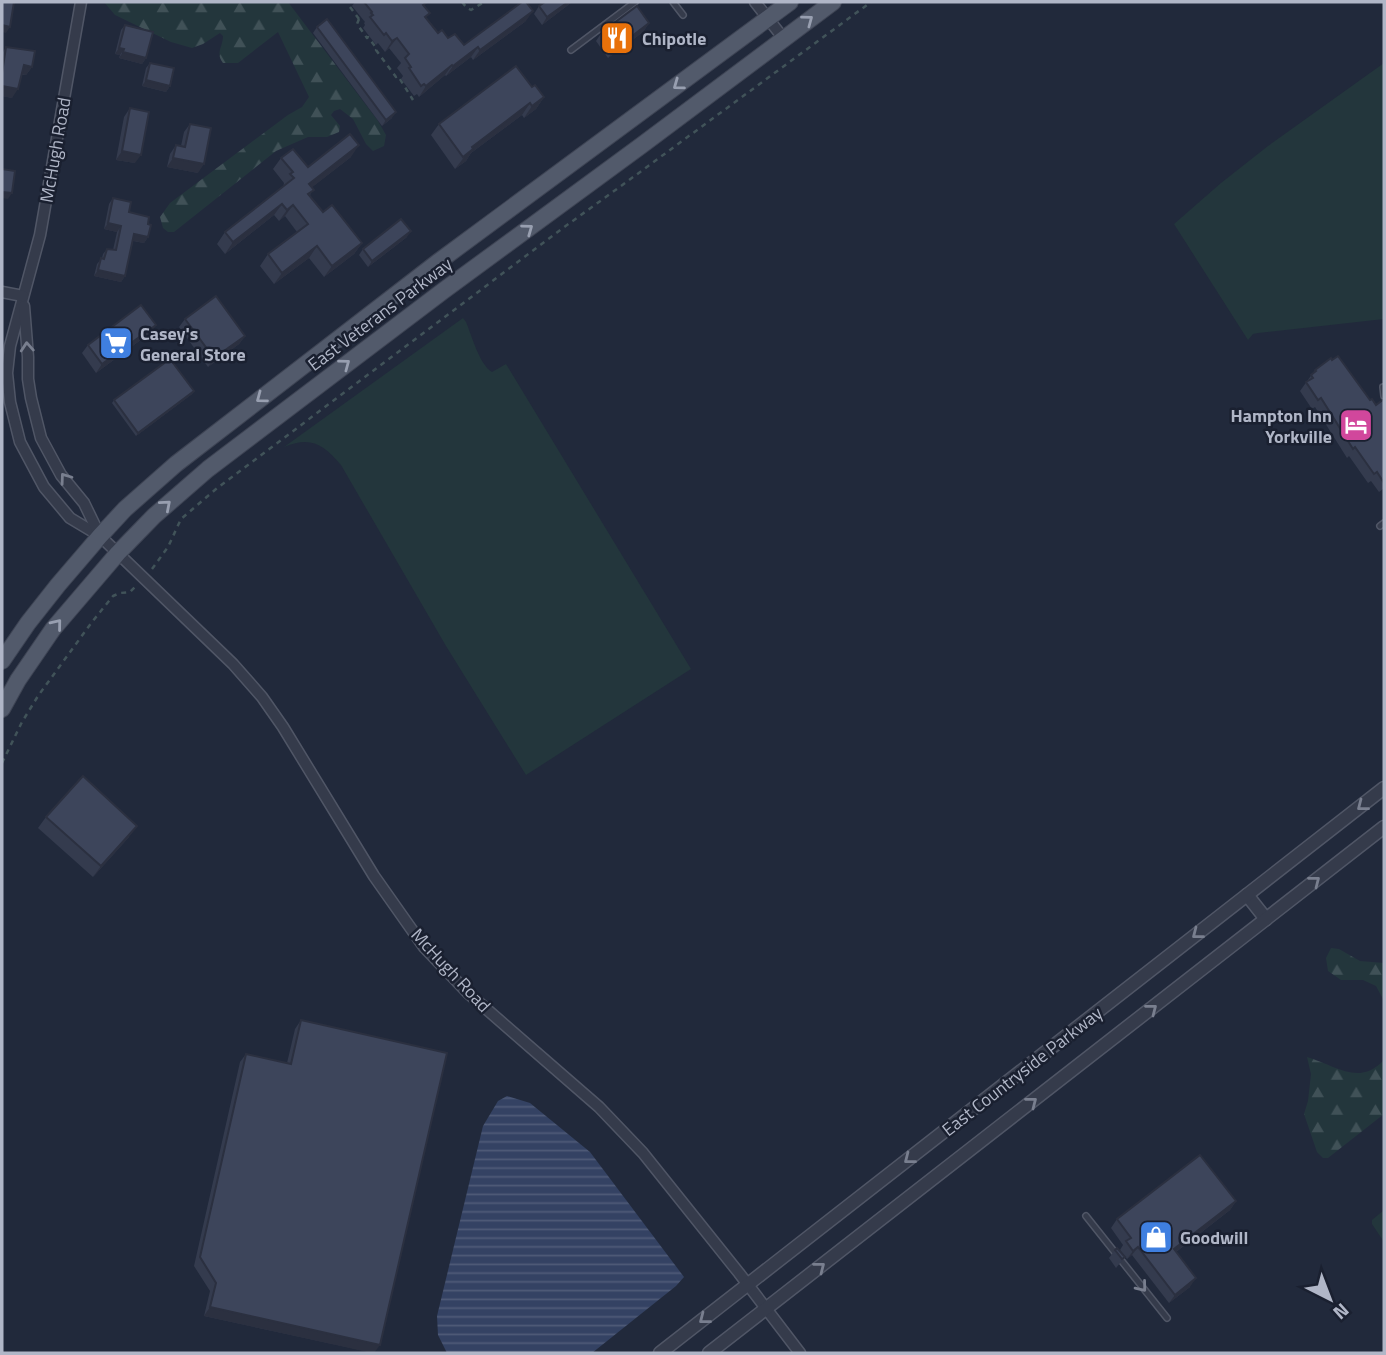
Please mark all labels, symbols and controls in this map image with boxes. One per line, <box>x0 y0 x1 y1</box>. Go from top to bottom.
one-way arrow <box>800 16 813 29</box>
restaurant icon: Chipotle <box>598 19 636 57</box>
place label: Chipotle <box>642 25 706 52</box>
one-way arrow <box>673 77 686 89</box>
street label: McHugh Road <box>32 95 78 205</box>
one-way arrow <box>520 224 532 237</box>
street label: East Veterans Parkway <box>302 250 458 377</box>
place label: Casey's General Store <box>140 320 246 368</box>
supermarket icon: Casey's General Store <box>97 324 135 362</box>
one-way arrow <box>20 341 35 352</box>
one-way arrow <box>337 360 350 373</box>
one-way arrow <box>257 390 269 403</box>
place label: Hampton Inn Yorkville <box>1231 402 1332 450</box>
hotel icon: Hampton Inn Yorkville <box>1337 406 1375 444</box>
one-way arrow <box>60 473 73 486</box>
one-way arrow <box>158 501 171 513</box>
one-way arrow <box>49 620 62 632</box>
one-way arrow <box>1357 797 1369 810</box>
one-way arrow <box>1307 876 1320 889</box>
street label: McHugh Road <box>405 922 497 1018</box>
one-way arrow <box>1192 926 1205 938</box>
street label: East Countryside Parkway <box>936 999 1108 1142</box>
one-way arrow <box>1144 1005 1156 1018</box>
one-way arrow <box>1024 1097 1037 1110</box>
one-way arrow <box>905 1151 917 1164</box>
shop icon: Goodwill <box>1137 1218 1175 1256</box>
place label: Goodwill <box>1180 1224 1248 1251</box>
one-way arrow <box>812 1262 824 1275</box>
north arrow <box>1295 1264 1365 1334</box>
one-way arrow <box>1134 1278 1146 1291</box>
text: N <box>1327 1297 1356 1327</box>
one-way arrow <box>700 1311 712 1324</box>

